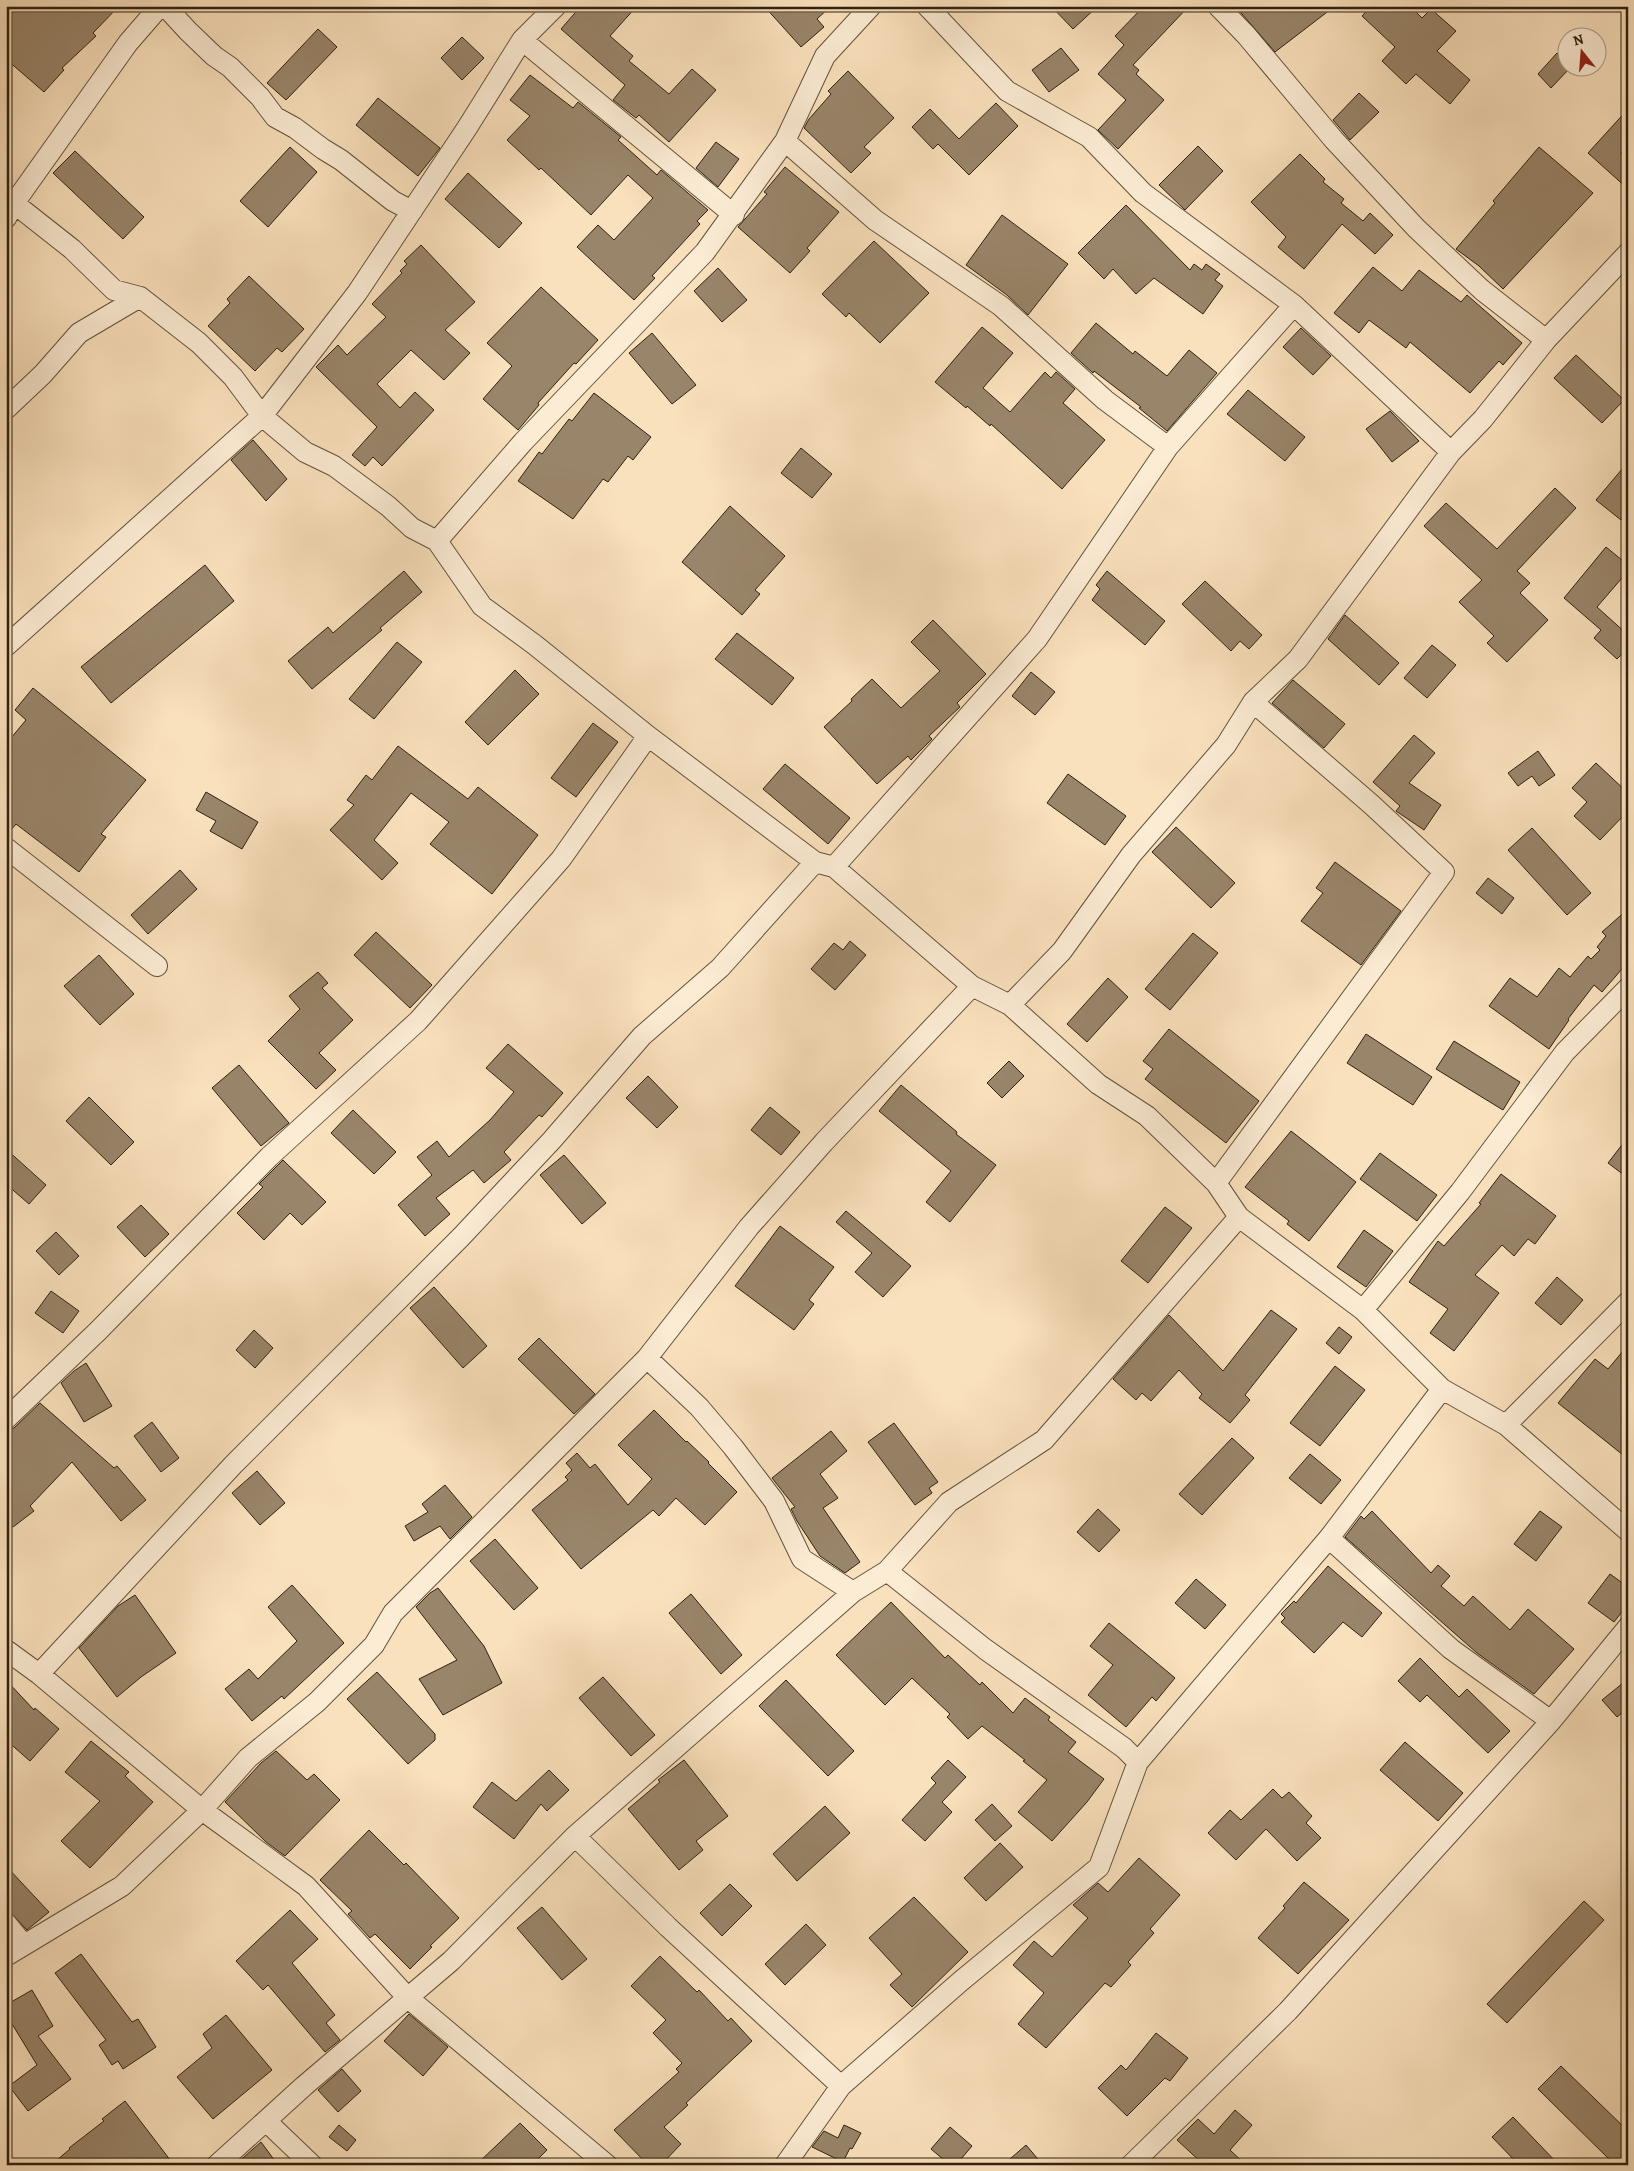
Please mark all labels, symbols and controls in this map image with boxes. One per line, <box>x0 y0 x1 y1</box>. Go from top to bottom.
north arrow <box>1556 28 1606 78</box>
text: N <box>1571 29 1586 51</box>

